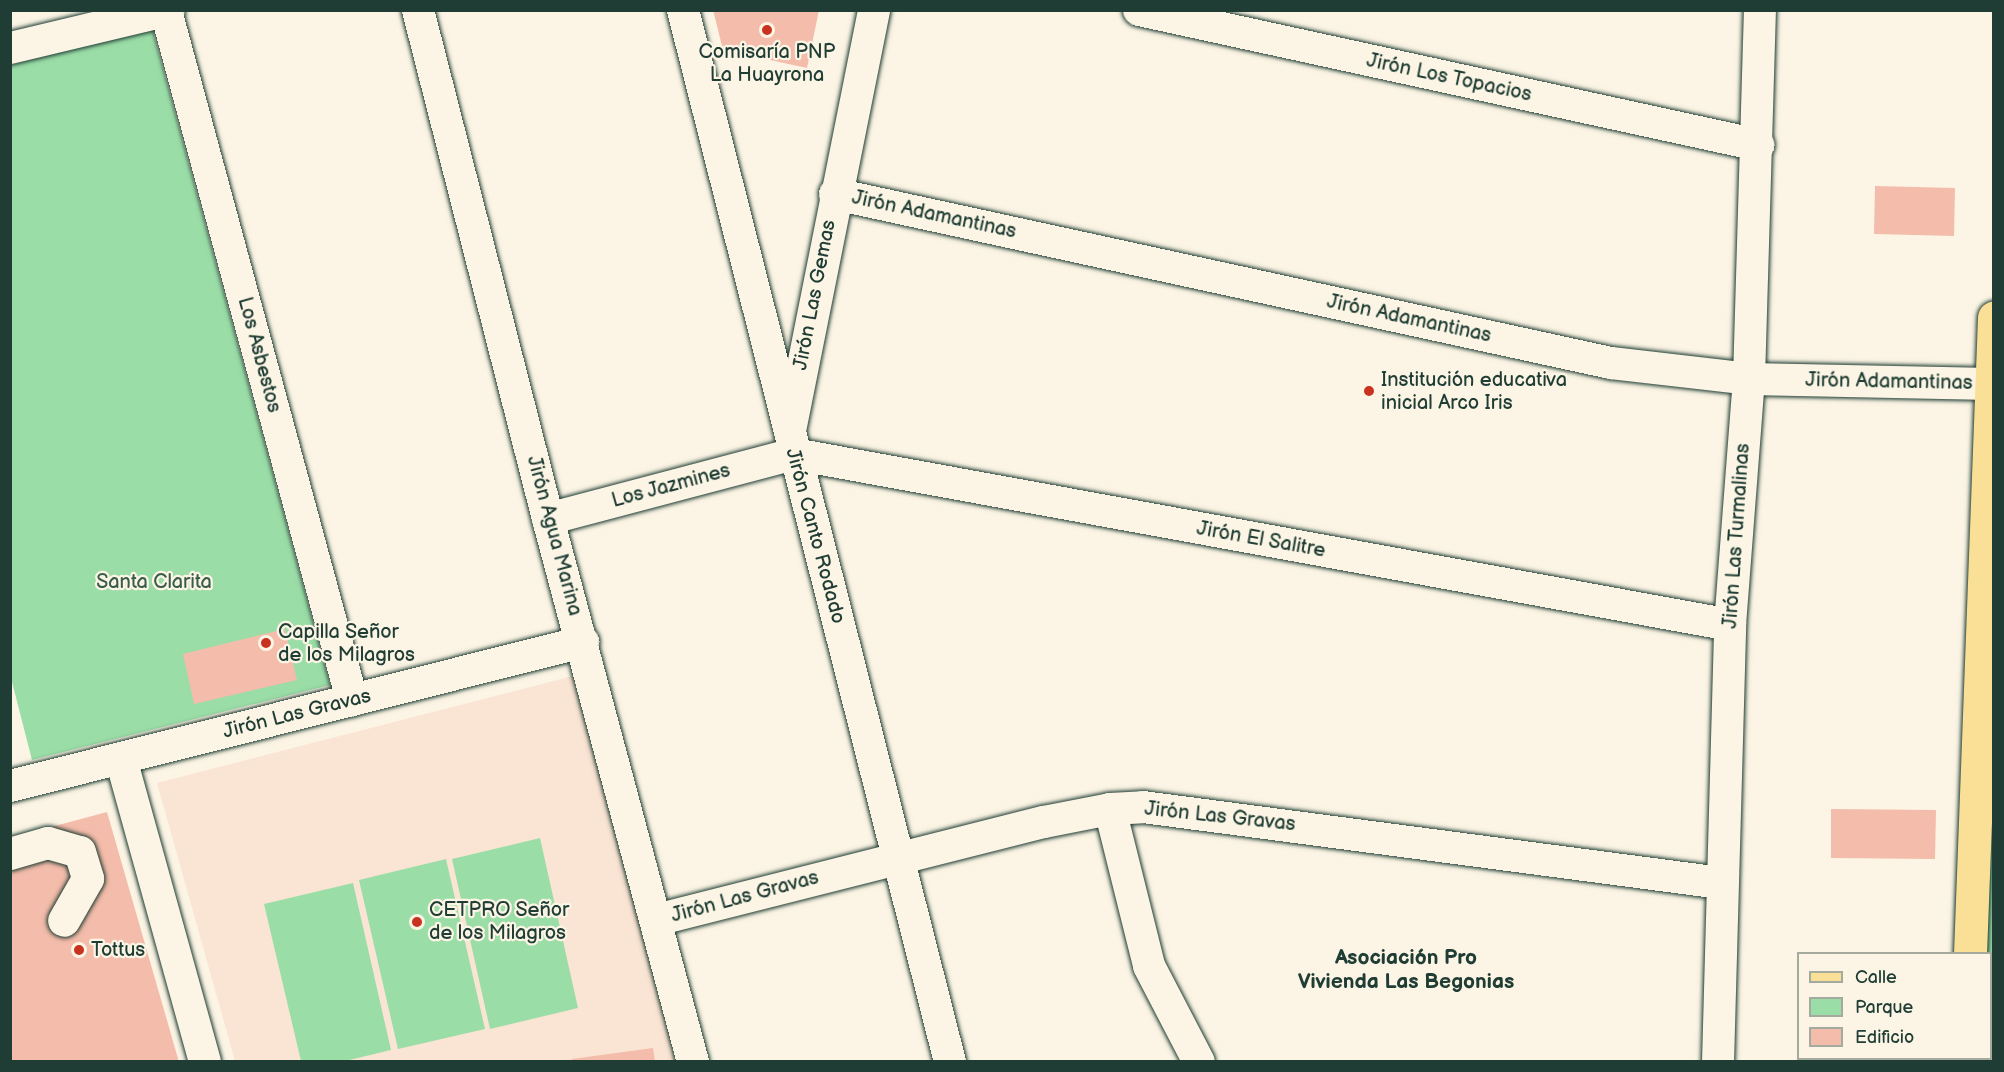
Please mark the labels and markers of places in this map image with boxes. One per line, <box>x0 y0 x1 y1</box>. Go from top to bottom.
marker: Comisaría PNP La Huayrona <box>760 23 774 37</box>
place label: Comisaría PNP La Huayrona <box>699 40 835 87</box>
place label: Institución educativa inicial Arco Iris <box>1381 368 1567 415</box>
marker: Institución educativa inicial Arco Iris <box>1362 384 1376 398</box>
place label: Capilla Señor de los Milagros <box>278 620 415 667</box>
marker: Capilla Señor de los Milagros <box>259 636 273 650</box>
place label: CETPRO Señor de los Milagros <box>429 898 570 945</box>
marker: CETPRO Señor de los Milagros <box>410 915 424 929</box>
place label: Tottus <box>91 938 145 962</box>
marker: Tottus <box>72 943 86 957</box>

